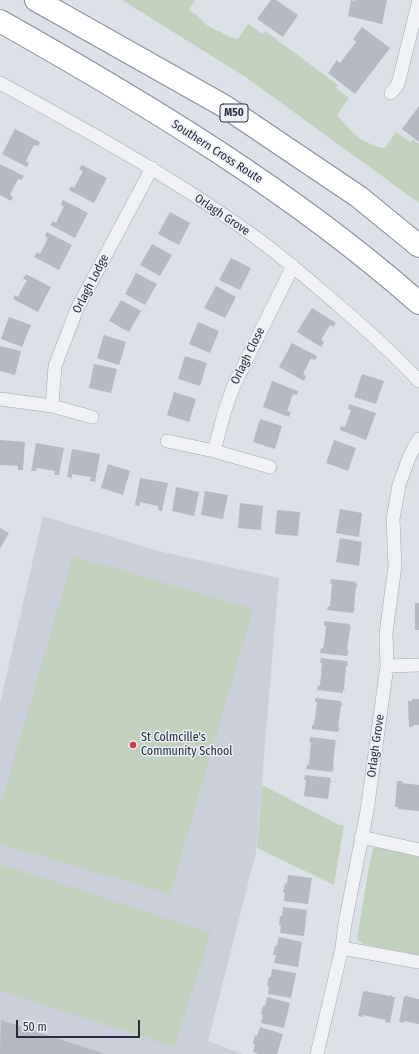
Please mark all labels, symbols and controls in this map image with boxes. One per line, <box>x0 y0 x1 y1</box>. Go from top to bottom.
road number: M50 <box>220 104 248 122</box>
street label: Southern Cross Route <box>169 117 265 187</box>
street label: Orlagh Grove <box>192 191 252 239</box>
street label: Orlagh Lodge <box>70 252 112 316</box>
street label: Orlagh Close <box>228 325 268 387</box>
street label: Orlagh Grove <box>364 714 388 778</box>
place label: St Colmcille's Community School <box>141 731 233 759</box>
marker: St Colmcille's Community School <box>128 740 138 750</box>
scale bar <box>18 1012 142 1038</box>
text: 50 m <box>23 1020 47 1034</box>

